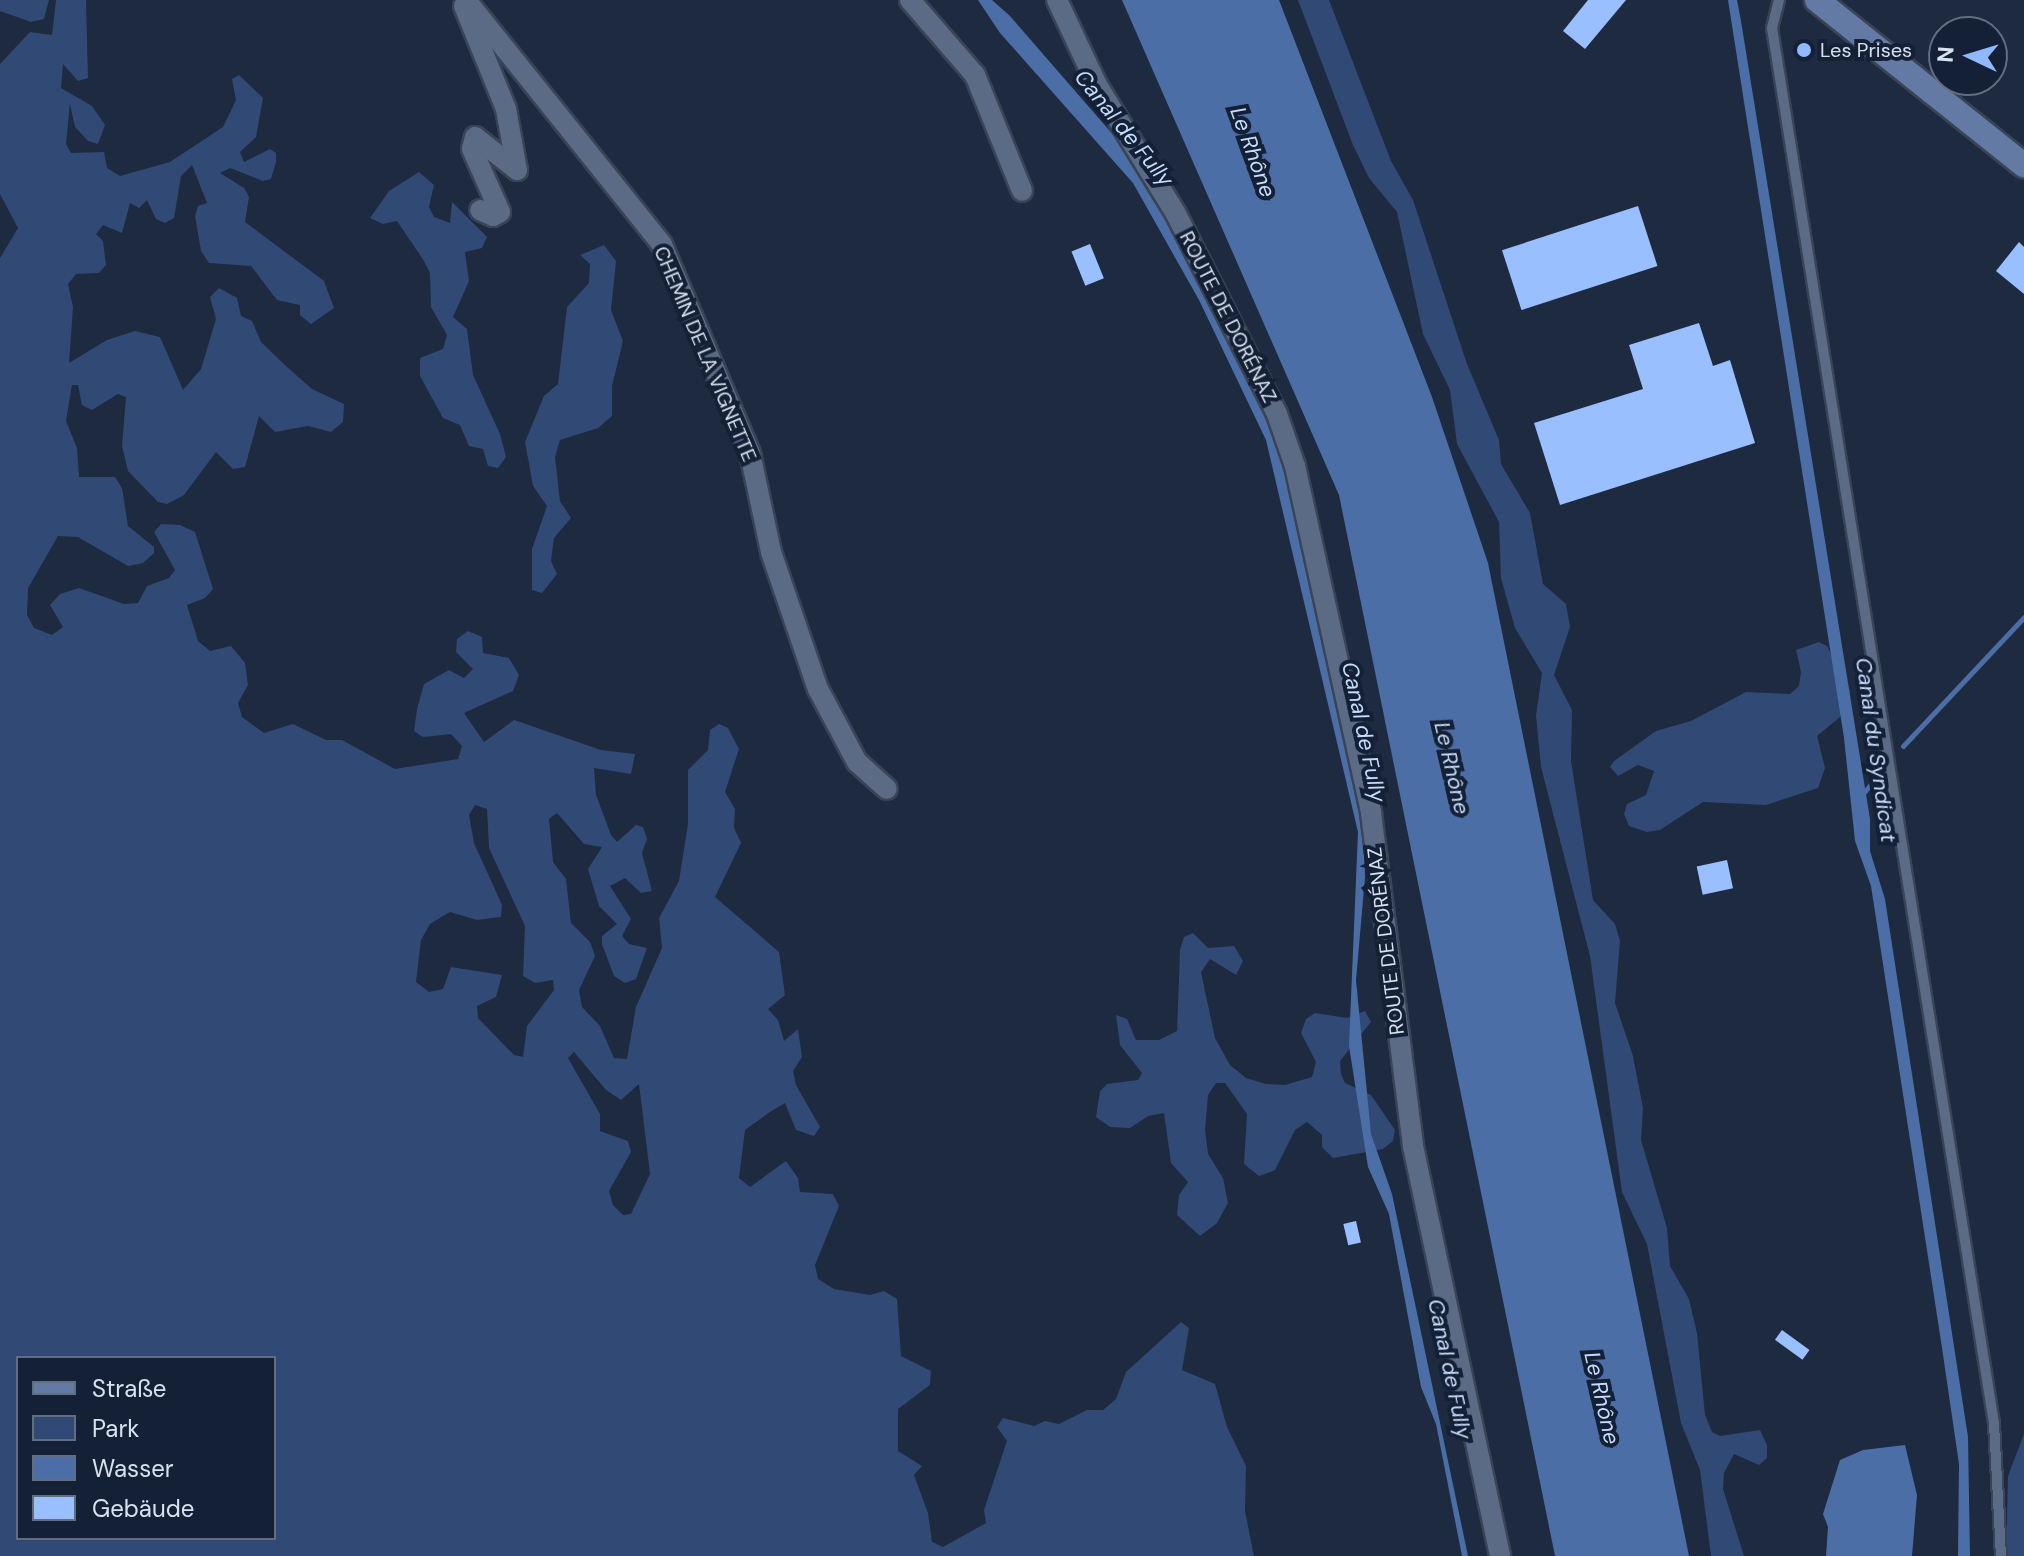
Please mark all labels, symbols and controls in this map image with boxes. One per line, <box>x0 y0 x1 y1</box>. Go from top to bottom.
north arrow <box>1928 16 2008 96</box>
place label: Les Prises <box>1820 38 1912 62</box>
marker: Les Prises <box>1795 41 1813 59</box>
text: N <box>1931 45 1961 63</box>
water label: Canal de Fully <box>1069 64 1179 192</box>
water label: Le Rhône <box>1225 103 1281 201</box>
street label: ROUTE DE DORÉNAZ <box>1174 227 1282 407</box>
street label: CHEMIN DE LA VIGNETTE <box>649 243 761 465</box>
water label: Canal du Syndicat <box>1850 656 1902 844</box>
water label: Canal de Fully <box>1336 659 1392 805</box>
water label: Le Rhône <box>1429 719 1475 817</box>
street label: ROUTE DE DORÉNAZ <box>1363 846 1409 1036</box>
water label: Canal de Fully <box>1422 1296 1478 1442</box>
water label: Le Rhône <box>1579 1349 1625 1447</box>
legend <box>16 1356 276 1540</box>
text: Straße <box>92 1373 166 1404</box>
text: Park <box>92 1413 139 1444</box>
text: Wasser <box>92 1453 174 1484</box>
text: Gebäude <box>92 1493 194 1524</box>

